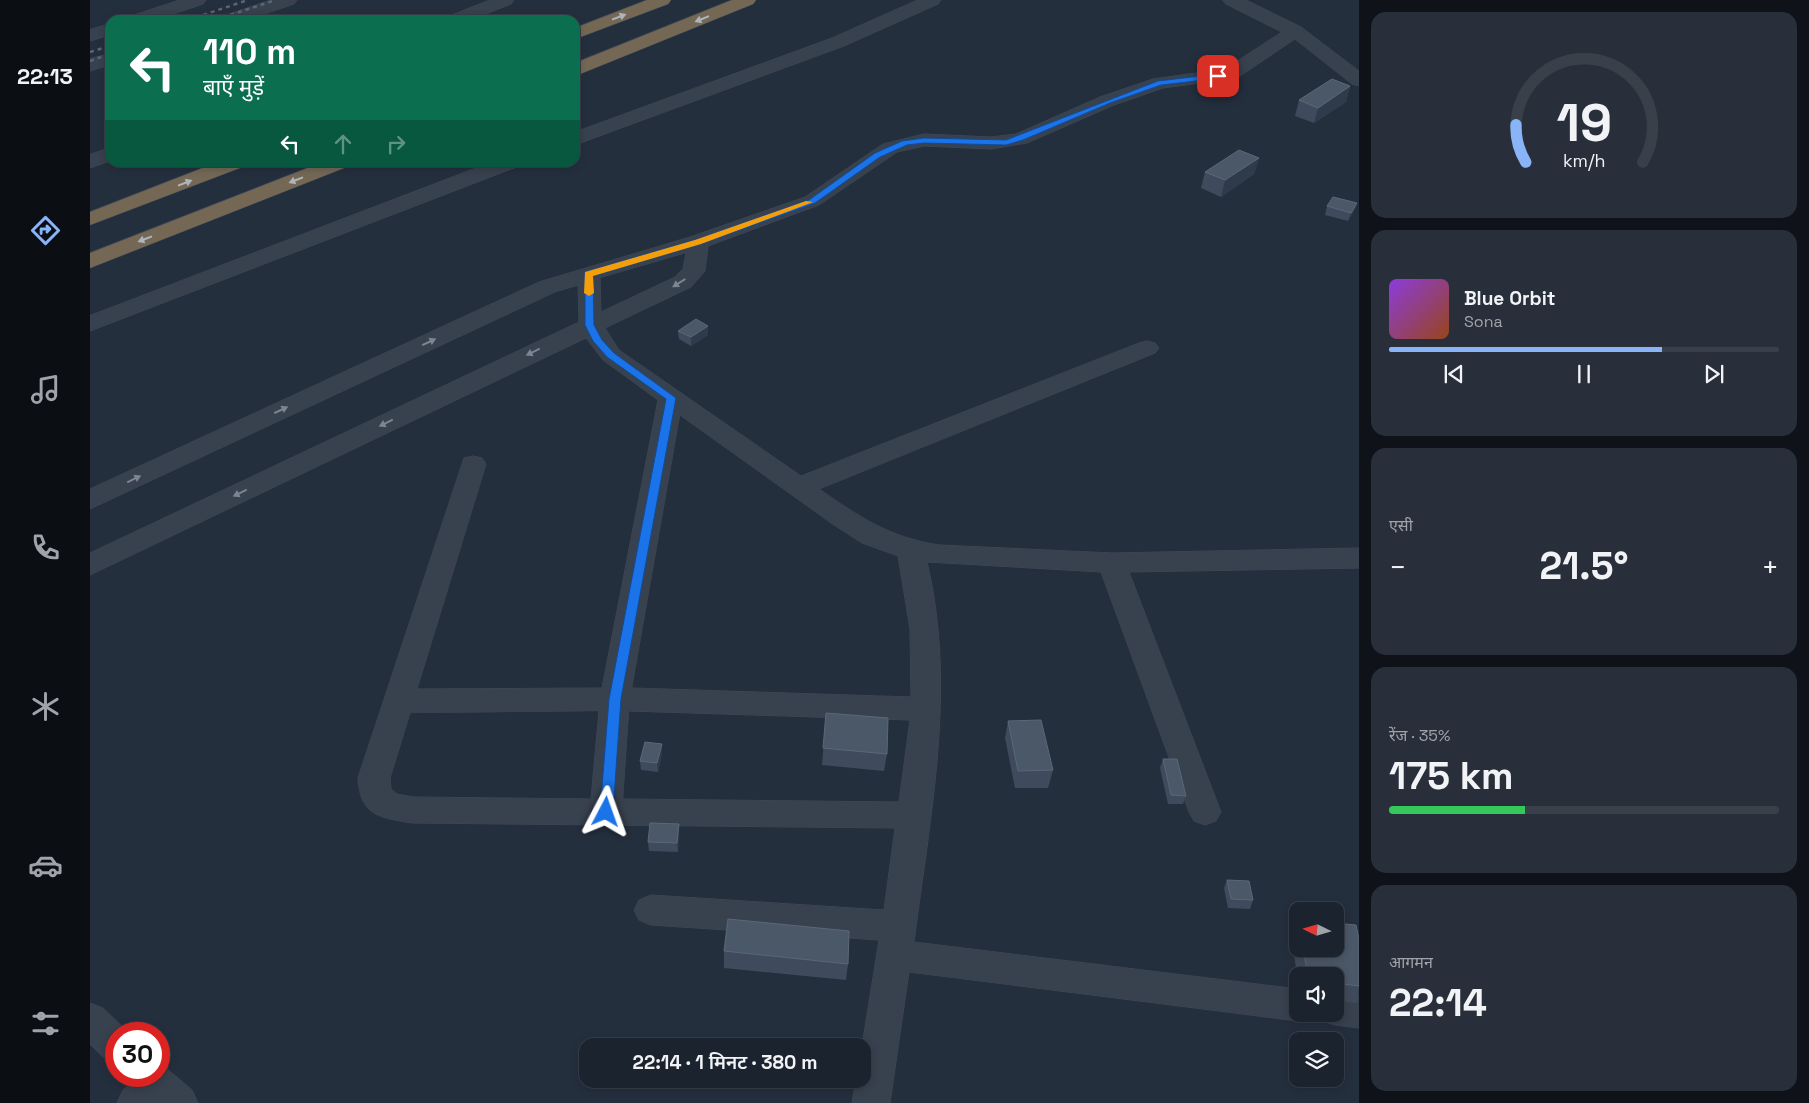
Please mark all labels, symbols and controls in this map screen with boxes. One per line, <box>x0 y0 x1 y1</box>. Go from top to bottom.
one-way arrow <box>611 13 626 20</box>
one-way arrow <box>695 15 709 23</box>
text: 110 m <box>203 30 296 74</box>
icon: left <box>120 35 185 100</box>
pin <box>1197 55 1239 97</box>
text: 22:13 <box>17 62 73 90</box>
icon: arrive <box>1204 62 1232 90</box>
text: बाएँ मुड़ें <box>203 73 264 101</box>
text: 19 <box>1556 90 1612 156</box>
icon: left <box>276 130 304 158</box>
icon: ahead <box>329 130 357 158</box>
icon: right <box>382 130 410 158</box>
text: km/h <box>1563 149 1605 172</box>
one-way arrow <box>289 177 304 184</box>
one-way arrow <box>177 179 192 186</box>
icon: directions <box>28 213 63 248</box>
one-way arrow <box>138 236 152 244</box>
one-way arrow <box>673 278 686 288</box>
text: Blue Orbit <box>1464 286 1555 311</box>
text: Sona <box>1464 311 1503 332</box>
one-way arrow <box>422 337 436 345</box>
one-way arrow <box>525 348 540 356</box>
icon: previous <box>1440 360 1468 388</box>
icon: pause <box>1570 360 1598 388</box>
icon: next <box>1700 360 1728 388</box>
icon: music <box>28 372 63 407</box>
one-way arrow <box>274 406 288 414</box>
one-way arrow <box>379 419 393 427</box>
one-way arrow <box>127 474 141 482</box>
one-way arrow <box>233 489 247 497</box>
text: एसी <box>1389 515 1413 536</box>
icon: phone <box>28 530 63 565</box>
text: 21.5° <box>1540 542 1628 590</box>
text: − <box>1389 549 1406 585</box>
text: + <box>1762 549 1779 585</box>
icon: climate <box>28 689 63 724</box>
text: रेंज · 35% <box>1389 725 1450 746</box>
text: 175 km <box>1389 752 1514 800</box>
position arrow <box>579 785 631 837</box>
icon: car <box>28 848 63 883</box>
north arrow <box>1289 902 1344 958</box>
map controls <box>1289 902 1344 1087</box>
text: आगमन <box>1389 952 1433 973</box>
button: sound <box>1289 967 1344 1022</box>
text: 22:14 <box>1389 979 1487 1027</box>
icon: filters <box>28 1006 63 1041</box>
speed limit sign: 30 <box>105 1022 170 1087</box>
button: layers <box>1289 1032 1344 1087</box>
text: 22:14 · 1 मिनट · 380 m <box>633 1050 817 1075</box>

